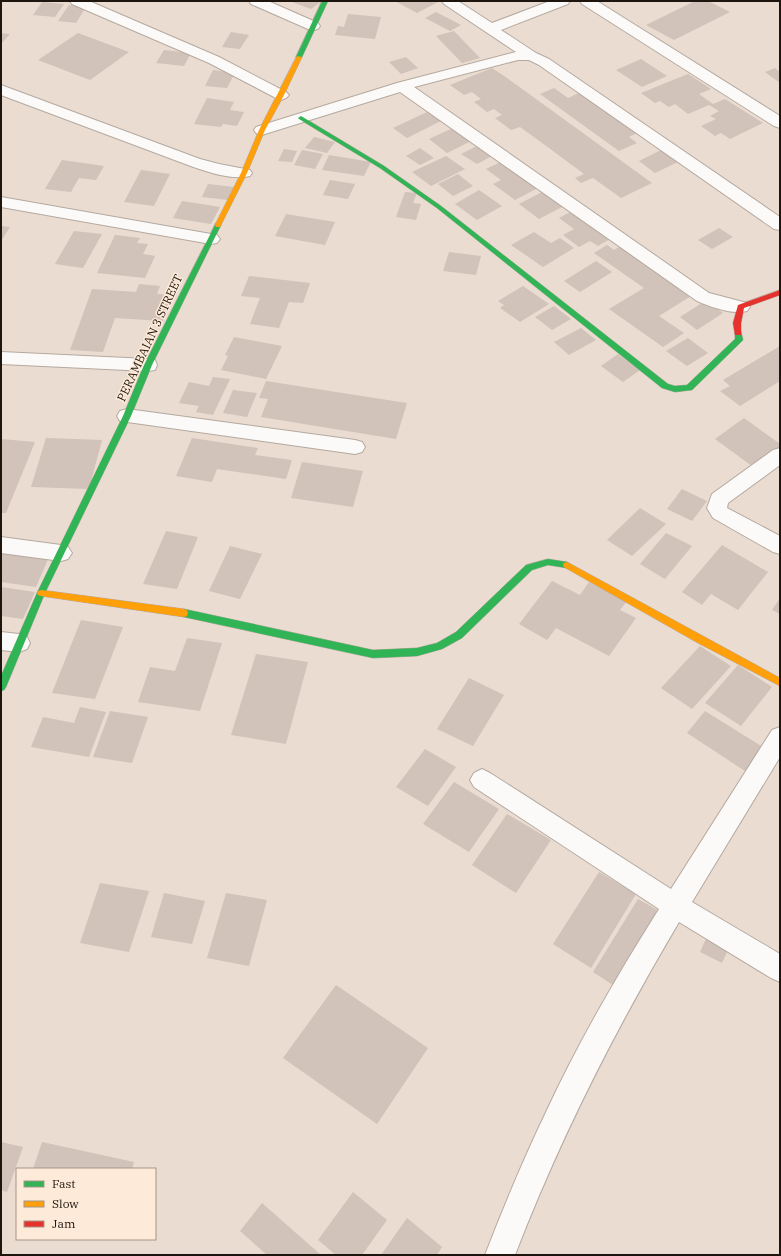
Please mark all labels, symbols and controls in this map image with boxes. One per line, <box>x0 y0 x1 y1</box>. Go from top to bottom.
street label: PERAMBAIAN 3 STREET <box>113 272 186 404</box>
legend <box>16 1168 156 1240</box>
text: Fast <box>52 1176 76 1191</box>
text: Slow <box>52 1196 79 1211</box>
text: Jam <box>52 1216 76 1231</box>

